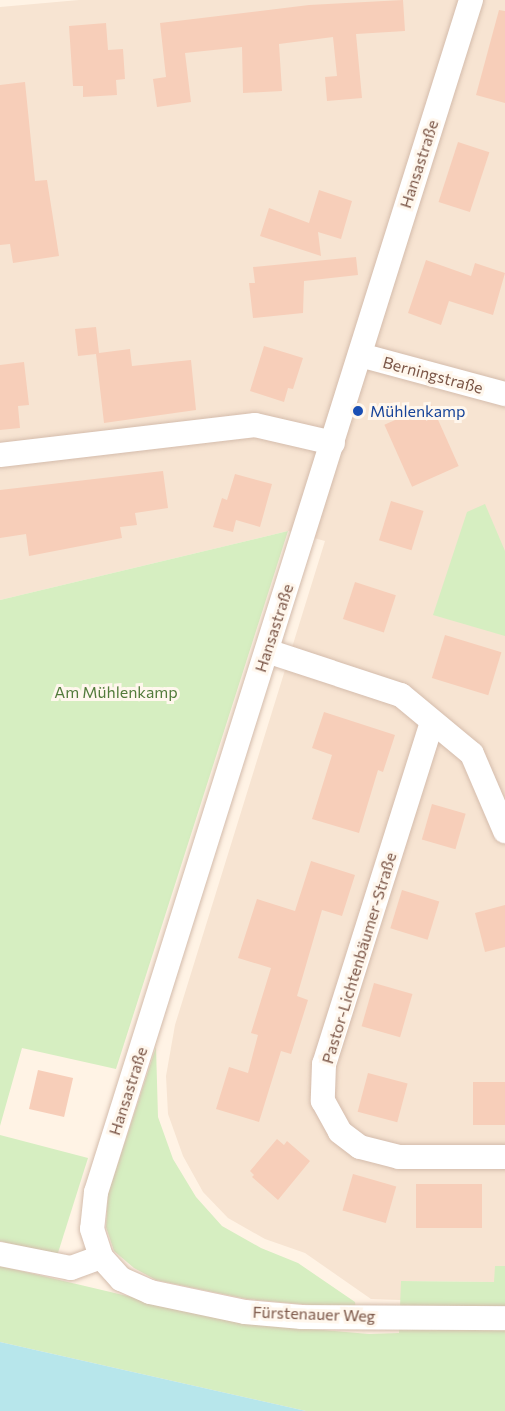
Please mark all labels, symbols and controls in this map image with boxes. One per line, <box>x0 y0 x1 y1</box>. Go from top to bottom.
street label: Hansastraße <box>396 117 442 211</box>
street label: Berningstraße <box>381 352 485 398</box>
place label: Mühlenkamp <box>370 401 466 421</box>
marker: Mühlenkamp <box>351 404 365 418</box>
street label: Hansastraße <box>251 581 297 675</box>
park label: Am Mühlenkamp <box>54 682 178 702</box>
street label: Pastor-Lichtenbäumer-Straße <box>318 850 400 1066</box>
street label: Hansastraße <box>105 1044 151 1138</box>
street label: Fürstenauer Weg <box>252 1302 376 1326</box>

